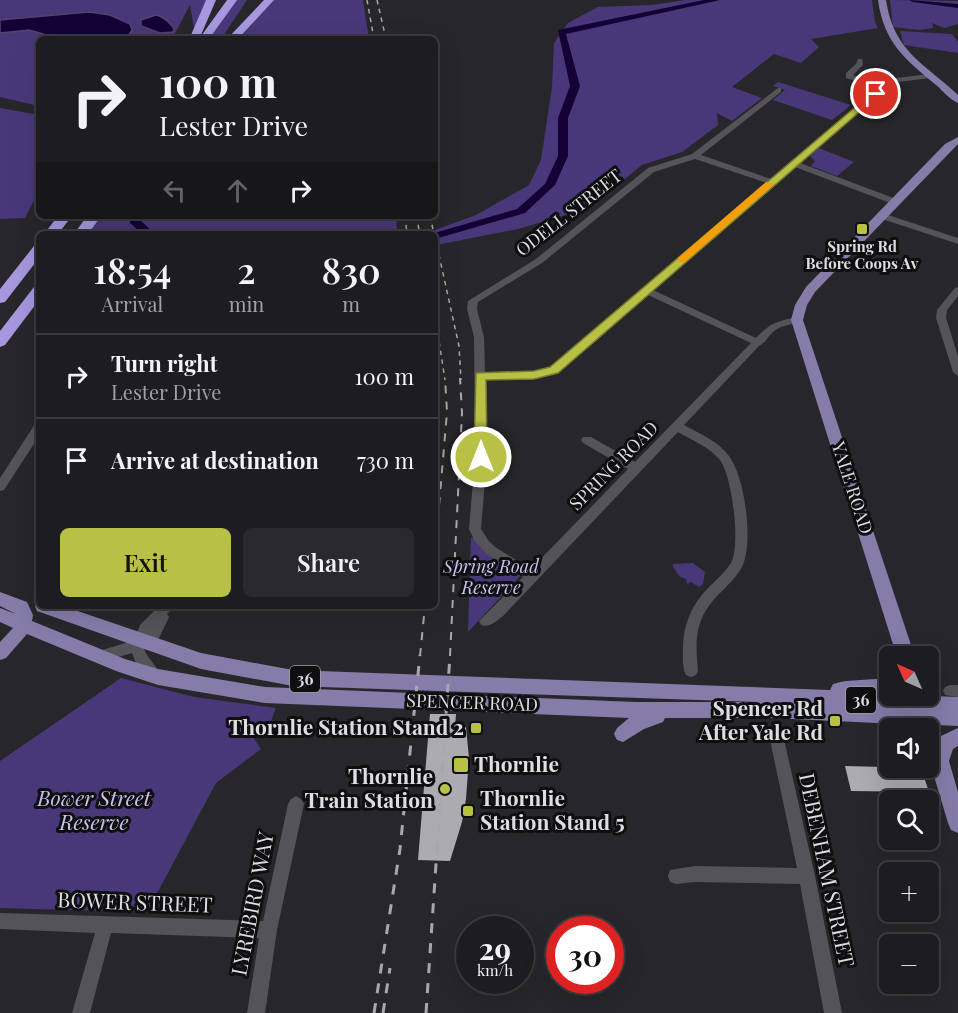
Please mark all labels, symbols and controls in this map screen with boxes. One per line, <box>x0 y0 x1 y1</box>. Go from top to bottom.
text: 100 m <box>159 53 277 109</box>
icon: right <box>60 60 138 138</box>
pin <box>850 68 901 119</box>
icon: arrive <box>859 77 892 110</box>
text: Lester Drive <box>159 107 308 143</box>
street label: ODELL STREET <box>510 163 626 261</box>
icon: left <box>158 174 191 207</box>
icon: ahead <box>221 174 254 207</box>
icon: right <box>284 174 317 207</box>
marker: Spring Rd Before Coops Av <box>855 222 869 236</box>
place label: Spring Rd Before Coops Av <box>806 236 919 273</box>
text: 18:54 <box>93 245 171 293</box>
text: 2 <box>237 245 256 293</box>
text: 830 <box>322 245 381 293</box>
text: Arrival <box>102 290 163 317</box>
text: min <box>229 290 264 317</box>
text: m <box>342 290 360 317</box>
text: Turn right <box>111 348 217 378</box>
icon: right <box>60 360 93 393</box>
text: 100 m <box>354 361 414 391</box>
text: Lester Drive <box>111 378 221 405</box>
street label: SPRING ROAD <box>564 416 663 515</box>
position arrow <box>449 425 513 489</box>
street label: YALE ROAD <box>826 438 879 537</box>
icon: arrive <box>60 444 93 477</box>
text: Arrive at destination <box>111 445 319 475</box>
text: 730 m <box>357 445 414 475</box>
button: Exit <box>60 528 231 597</box>
button: Share <box>243 528 414 597</box>
park label: Spring Road Reserve <box>442 554 540 599</box>
north arrow <box>879 646 939 706</box>
map controls <box>879 646 939 994</box>
road number: 36 <box>290 666 320 692</box>
road number: 36 <box>846 687 876 713</box>
street label: SPENCER ROAD <box>406 688 538 716</box>
place label: Spencer Rd After Yale Rd <box>698 693 823 745</box>
place label: Thornlie Station Stand 2 <box>228 712 464 740</box>
marker: Spencer Rd After Yale Rd <box>828 714 842 728</box>
button: sound <box>879 718 939 778</box>
marker: Thornlie Station Stand 2 <box>469 721 483 735</box>
place label: Thornlie <box>474 749 559 777</box>
marker: Thornlie <box>452 756 470 774</box>
place label: Thornlie Train Station <box>305 761 433 813</box>
street label: DEBENHAM STREET <box>794 770 862 969</box>
marker: Thornlie Train Station <box>438 782 452 796</box>
park label: Bower Street Reserve <box>36 783 152 835</box>
place label: Thornlie Station Stand 5 <box>480 783 625 835</box>
button: search <box>879 790 939 850</box>
marker: Thornlie Station Stand 5 <box>461 804 475 818</box>
street label: LYREBIRD WAY <box>223 829 279 978</box>
button: + <box>879 862 939 922</box>
street label: BOWER STREET <box>57 884 213 918</box>
speed limit sign: 30 <box>546 916 624 994</box>
text: 29 <box>479 928 511 968</box>
button: − <box>879 934 939 994</box>
text: km/h <box>477 960 513 980</box>

